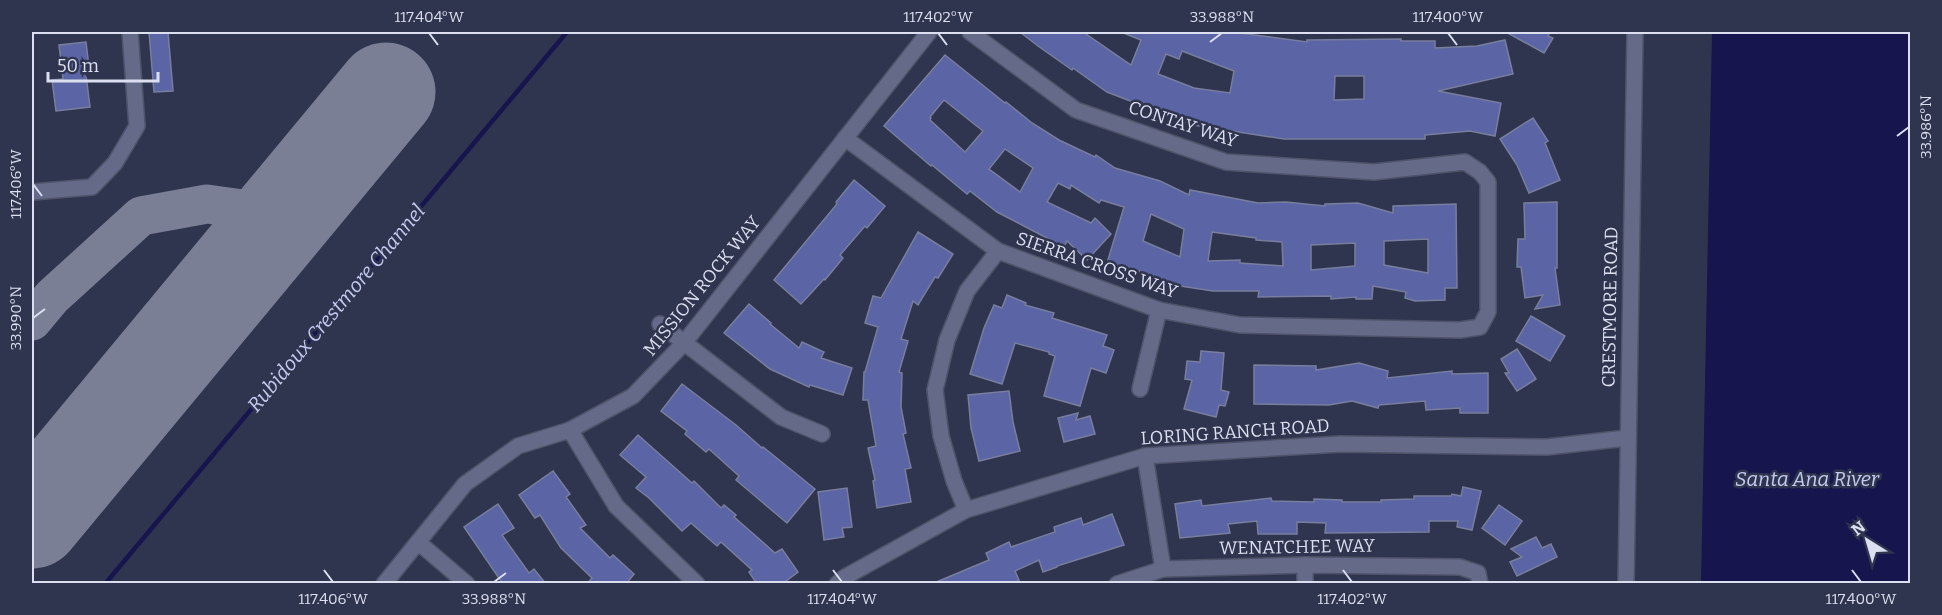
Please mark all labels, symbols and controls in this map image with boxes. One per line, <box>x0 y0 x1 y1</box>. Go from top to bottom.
text: 117.404°W <box>394 8 464 26</box>
text: 117.402°W <box>903 8 973 26</box>
text: 33.988°N <box>1190 8 1254 26</box>
text: 117.400°W <box>1413 8 1484 26</box>
scale bar <box>48 45 158 83</box>
text: 50 m <box>57 55 99 77</box>
text: 33.986°N <box>1917 95 1935 159</box>
street label: CONTAY WAY <box>1126 96 1241 152</box>
text: 117.406°W <box>7 148 25 219</box>
water label: Rubidoux Crestmore Channel <box>242 199 430 417</box>
street label: MISSION ROCK WAY <box>639 211 765 360</box>
street label: CRESTMORE ROAD <box>1598 226 1622 388</box>
street label: SIERRA CROSS WAY <box>1013 227 1181 303</box>
text: 33.990°N <box>7 286 25 350</box>
street label: LORING RANCH ROAD <box>1140 414 1330 450</box>
water label: Santa Ana River <box>1735 467 1880 491</box>
north arrow <box>1837 510 1897 570</box>
text: N <box>1848 517 1869 540</box>
street label: WENATCHEE WAY <box>1219 535 1375 559</box>
text: 117.406°W <box>298 590 369 608</box>
text: 33.988°N <box>462 590 526 608</box>
text: 117.404°W <box>807 590 877 608</box>
text: 117.402°W <box>1317 590 1387 608</box>
text: 117.400°W <box>1826 590 1897 608</box>

